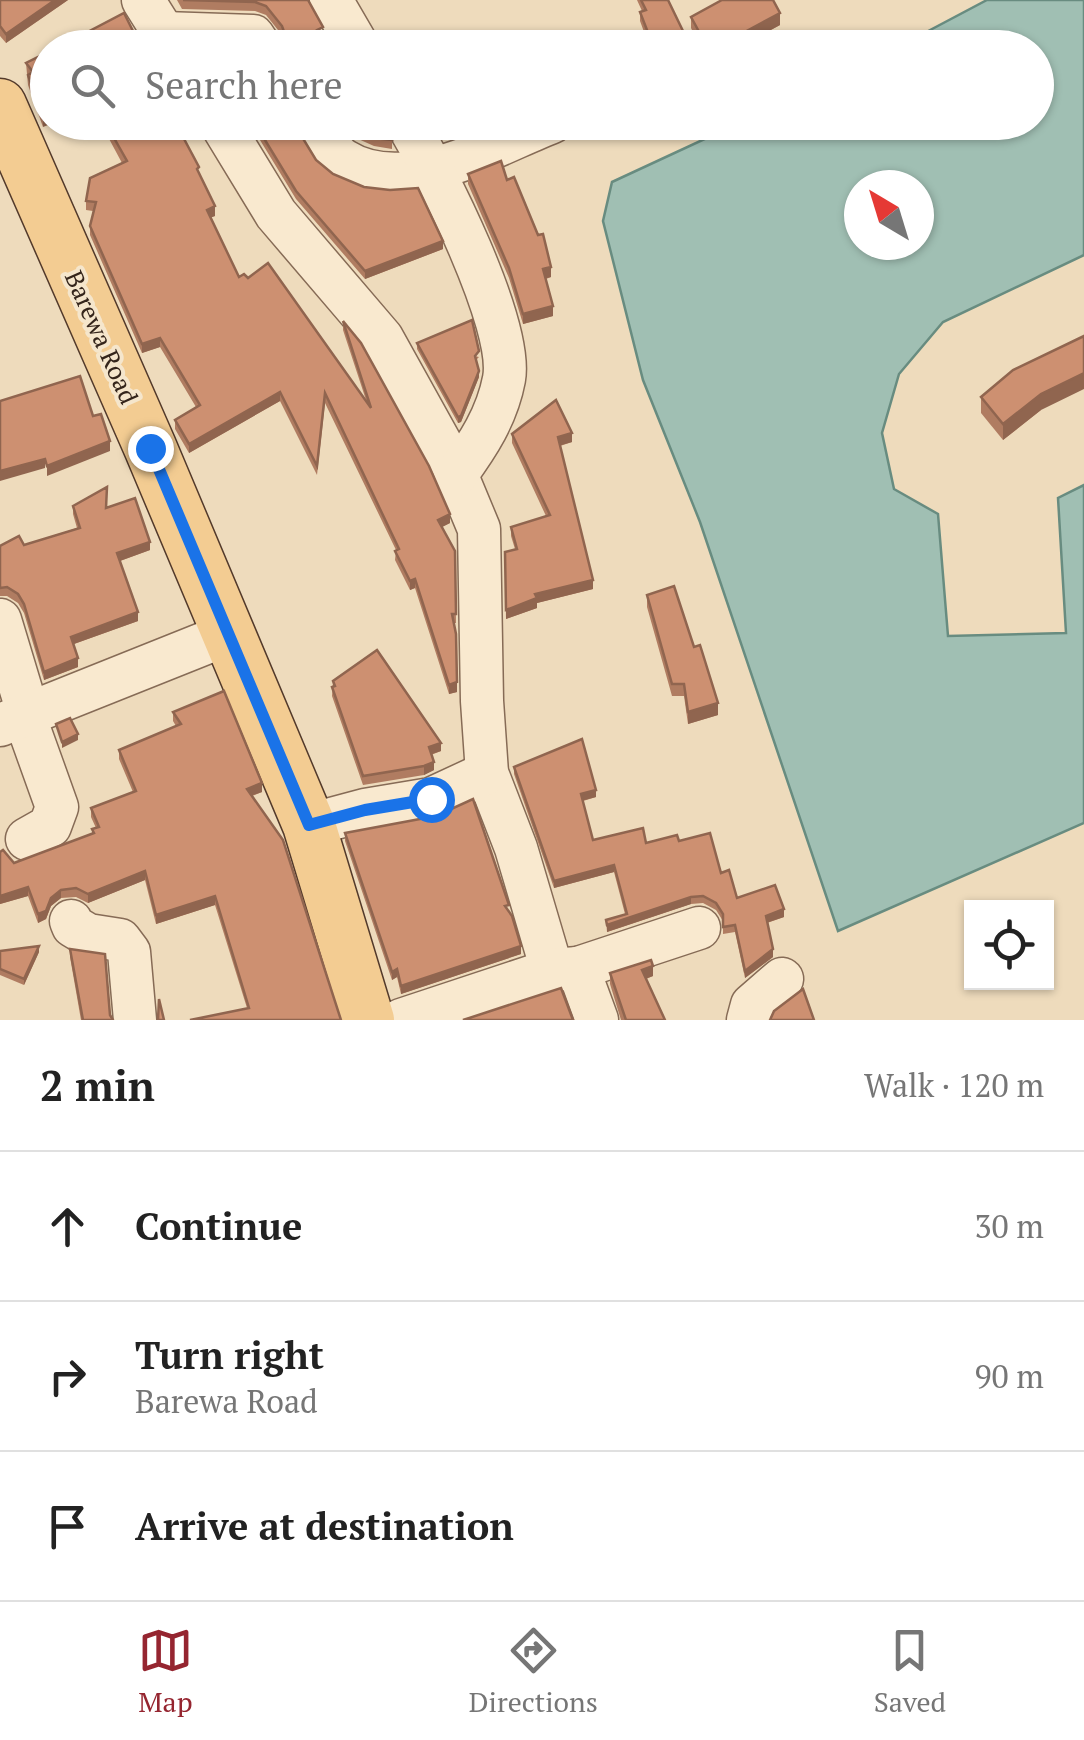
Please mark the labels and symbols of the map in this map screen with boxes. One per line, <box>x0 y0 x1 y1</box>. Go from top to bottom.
north arrow <box>844 170 934 260</box>
street label: Barewa Road <box>58 265 146 409</box>
route end <box>128 426 174 472</box>
route start <box>409 777 455 823</box>

